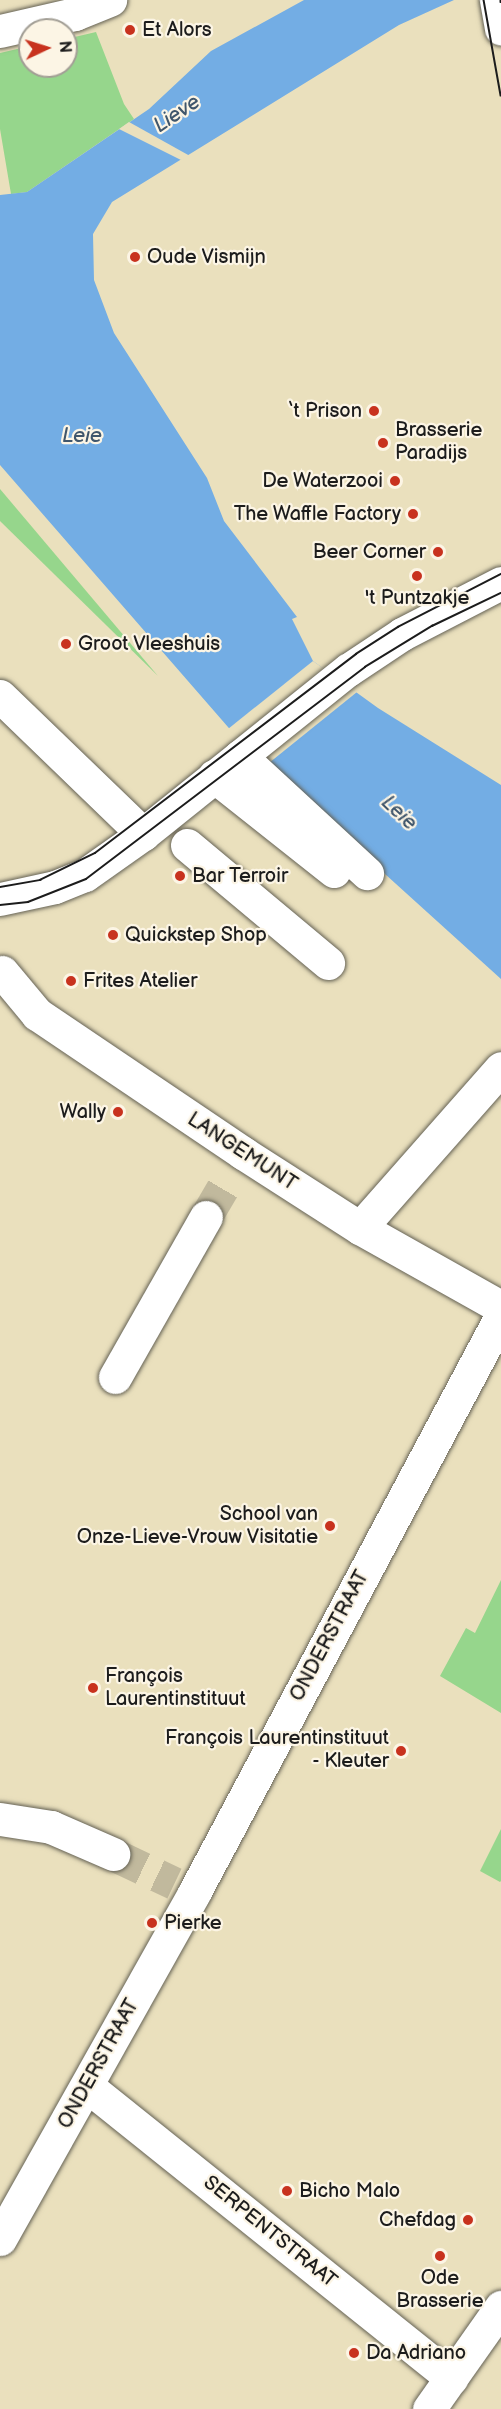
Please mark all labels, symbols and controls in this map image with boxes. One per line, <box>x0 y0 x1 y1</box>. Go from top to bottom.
north arrow <box>18 18 78 78</box>
place label: Et Alors <box>142 18 212 42</box>
marker: Et Alors <box>123 23 137 37</box>
text: N <box>55 40 74 54</box>
water label: Lieve <box>149 89 205 139</box>
place label: Oude Vismijn <box>147 245 266 269</box>
marker: Oude Vismijn <box>128 250 142 264</box>
place label: ‘t Prison <box>288 399 362 423</box>
marker: ‘t Prison <box>367 404 381 418</box>
place label: Brasserie Paradijs <box>395 419 482 466</box>
water label: Leie <box>62 423 102 449</box>
marker: Brasserie Paradijs <box>376 436 390 450</box>
place label: De Waterzooi <box>261 469 383 493</box>
marker: De Waterzooi <box>388 474 402 488</box>
place label: The Waffle Factory <box>233 502 401 526</box>
marker: The Waffle Factory <box>406 507 420 521</box>
place label: Beer Corner <box>313 540 426 564</box>
marker: Beer Corner <box>431 545 445 559</box>
marker: 't Puntzakje <box>410 569 424 583</box>
place label: 't Puntzakje <box>365 586 469 610</box>
place label: Groot Vleeshuis <box>78 632 221 656</box>
marker: Groot Vleeshuis <box>59 637 73 651</box>
water label: Leie <box>376 790 422 836</box>
place label: Bar Terroir <box>192 864 289 888</box>
marker: Bar Terroir <box>173 869 187 883</box>
place label: Quickstep Shop <box>125 923 267 947</box>
marker: Quickstep Shop <box>106 928 120 942</box>
place label: Frites Atelier <box>83 969 197 993</box>
marker: Frites Atelier <box>64 974 78 988</box>
place label: Wally <box>60 1100 106 1124</box>
marker: Wally <box>111 1105 125 1119</box>
street label: LANGEMUNT <box>183 1108 301 1196</box>
place label: School van Onze-Lieve-Vrouw Visitatie <box>76 1502 318 1549</box>
marker: School van Onze-Lieve-Vrouw Visitatie <box>323 1519 337 1533</box>
street label: ONDERSTRAAT <box>285 1567 375 1705</box>
place label: François Laurentinstituut <box>105 1664 246 1711</box>
marker: François Laurentinstituut <box>86 1681 100 1695</box>
place label: François Laurentinstituut - Kleuter <box>165 1727 389 1774</box>
marker: François Laurentinstituut - Kleuter <box>394 1744 408 1758</box>
place label: Pierke <box>164 1911 222 1935</box>
marker: Pierke <box>145 1916 159 1930</box>
street label: ONDERSTRAAT <box>53 1995 145 2133</box>
street label: SERPENTSTRAAT <box>198 2171 342 2293</box>
place label: Bicho Malo <box>299 2179 400 2203</box>
marker: Bicho Malo <box>280 2184 294 2198</box>
place label: Chefdag <box>379 2208 456 2232</box>
marker: Chefdag <box>461 2213 475 2227</box>
marker: Ode Brasserie <box>433 2249 447 2263</box>
place label: Ode Brasserie <box>396 2266 484 2313</box>
place label: Da Adriano <box>366 2341 466 2365</box>
marker: Da Adriano <box>347 2346 361 2360</box>

